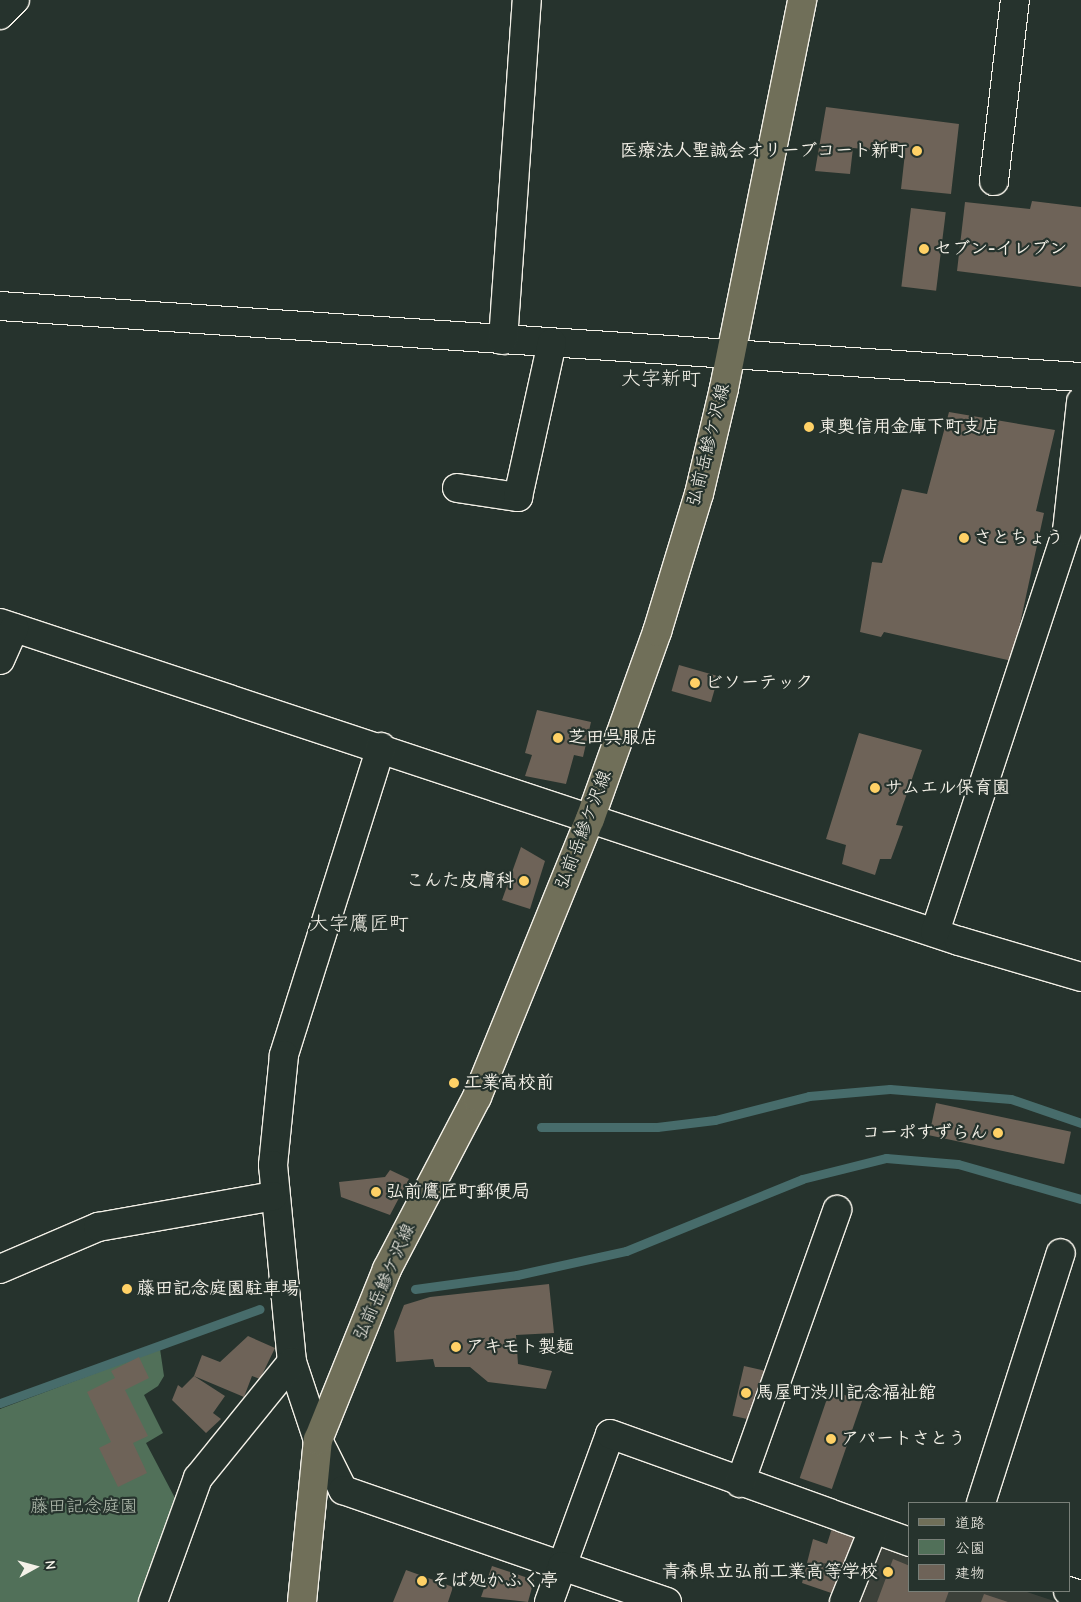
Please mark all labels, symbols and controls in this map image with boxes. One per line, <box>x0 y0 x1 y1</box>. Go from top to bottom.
place label: 医療法人聖誠会オリーブコート新町 <box>619 140 907 162</box>
marker: 医療法人聖誠会オリーブコート新町 <box>911 145 923 157</box>
place label: セブン-イレブン <box>934 238 1067 260</box>
marker: セブン-イレブン <box>918 243 930 255</box>
district label: 大字新町 <box>621 366 701 390</box>
street label: 弘前岳鰺ケ沢線 <box>683 381 735 509</box>
place label: 東奥信用金庫下町支店 <box>819 416 999 438</box>
marker: 東奥信用金庫下町支店 <box>803 421 815 433</box>
place label: さとちょう <box>974 527 1064 549</box>
marker: さとちょう <box>958 532 970 544</box>
place label: ビソーテック <box>705 672 813 694</box>
marker: ビソーテック <box>689 677 701 689</box>
place label: 芝田呉服店 <box>568 727 658 749</box>
marker: 芝田呉服店 <box>552 732 564 744</box>
street label: 弘前岳鰺ケ沢線 <box>551 767 617 893</box>
place label: サムエル保育園 <box>885 777 1011 799</box>
marker: サムエル保育園 <box>869 782 881 794</box>
place label: こんた皮膚科 <box>406 870 514 892</box>
marker: こんた皮膚科 <box>518 875 530 887</box>
district label: 大字鷹匠町 <box>309 911 409 935</box>
place label: 工業高校前 <box>464 1072 554 1094</box>
marker: 工業高校前 <box>448 1077 460 1089</box>
place label: コーポすずらん <box>862 1122 988 1144</box>
marker: コーポすずらん <box>992 1127 1004 1139</box>
place label: 弘前鷹匠町郵便局 <box>386 1181 530 1203</box>
marker: 弘前鷹匠町郵便局 <box>370 1186 382 1198</box>
street label: 弘前岳鰺ケ沢線 <box>350 1220 420 1344</box>
place label: 藤田記念庭園駐車場 <box>137 1278 299 1300</box>
marker: 藤田記念庭園駐車場 <box>121 1283 133 1295</box>
place label: アキモト製麺 <box>466 1336 574 1358</box>
marker: アキモト製麺 <box>450 1341 462 1353</box>
place label: 馬屋町渋川記念福祉館 <box>756 1382 936 1404</box>
marker: 馬屋町渋川記念福祉館 <box>740 1387 752 1399</box>
place label: アパートさとう <box>841 1428 967 1450</box>
marker: アパートさとう <box>825 1433 837 1445</box>
park label: 藤田記念庭園 <box>30 1496 138 1518</box>
legend <box>908 1502 1071 1592</box>
text: 道路 <box>955 1514 985 1532</box>
text: 公園 <box>955 1539 985 1557</box>
north arrow <box>10 1542 60 1592</box>
text: N <box>41 1560 59 1571</box>
place label: 青森県立弘前工業高等学校 <box>662 1561 878 1583</box>
text: 建物 <box>955 1564 985 1582</box>
marker: 青森県立弘前工業高等学校 <box>882 1566 894 1578</box>
place label: そば処かふく亭 <box>432 1570 558 1592</box>
marker: そば処かふく亭 <box>416 1575 428 1587</box>

